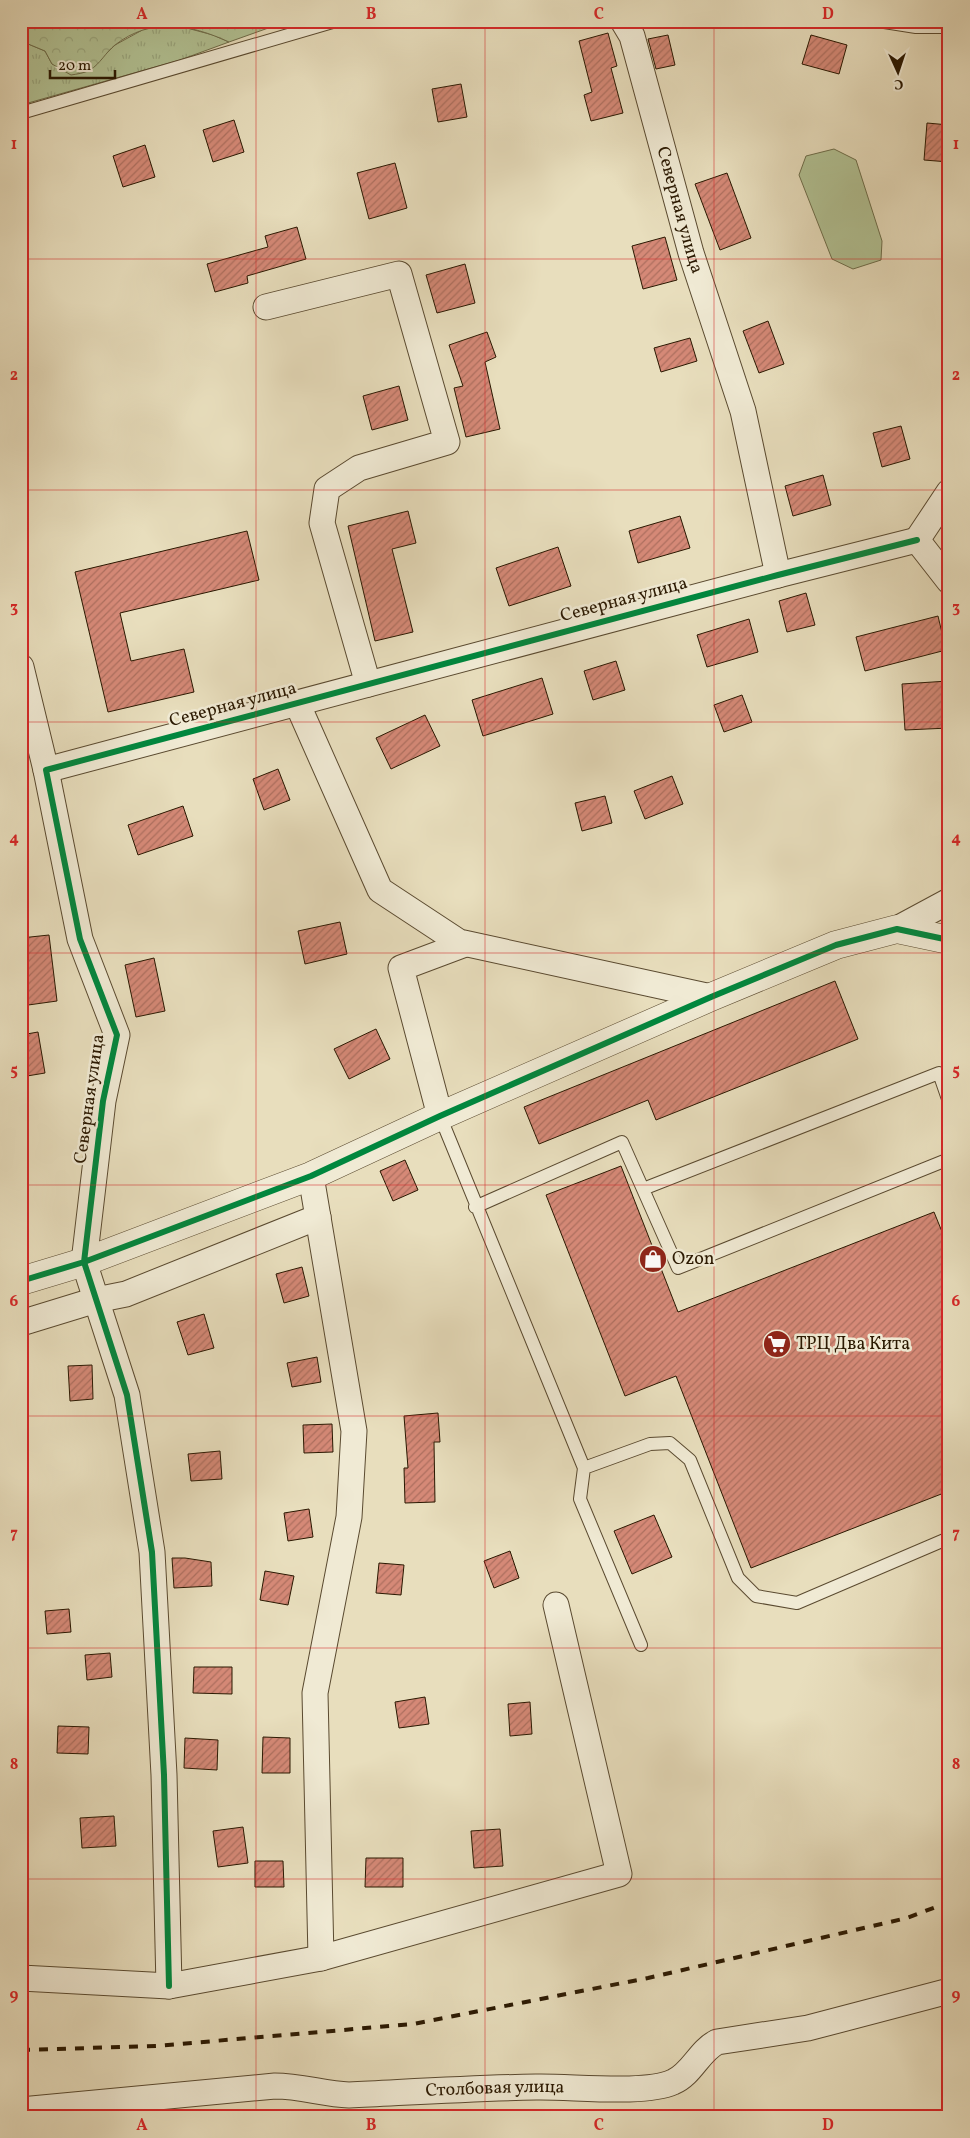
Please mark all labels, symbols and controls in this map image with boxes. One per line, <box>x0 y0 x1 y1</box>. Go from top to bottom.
text: A <box>136 4 148 26</box>
text: B <box>366 4 377 26</box>
text: C <box>594 4 604 26</box>
text: D <box>822 4 834 26</box>
scale bar <box>50 48 115 80</box>
north arrow <box>872 48 922 98</box>
text: 20 m <box>58 56 91 77</box>
text: С <box>894 74 904 93</box>
text: 1 <box>11 134 17 156</box>
text: 1 <box>953 134 959 156</box>
street label: Северная улица <box>650 144 709 277</box>
text: 2 <box>10 365 18 387</box>
text: 2 <box>952 365 960 387</box>
street label: Северная улица <box>558 571 690 629</box>
text: 3 <box>10 597 18 619</box>
text: 3 <box>952 597 960 619</box>
street label: Северная улица <box>167 676 299 734</box>
text: 4 <box>9 828 19 850</box>
text: 4 <box>951 828 961 850</box>
street label: Северная улица <box>69 1032 111 1165</box>
text: 5 <box>10 1060 18 1082</box>
text: 5 <box>952 1060 960 1082</box>
shop icon: Ozon <box>638 1244 668 1274</box>
place label: Ozon <box>672 1247 715 1272</box>
text: 6 <box>10 1291 19 1313</box>
text: 6 <box>952 1291 961 1313</box>
supermarket icon: ТРЦ Два Кита <box>762 1329 792 1359</box>
place label: ТРЦ Два Кита <box>796 1332 910 1357</box>
text: 7 <box>10 1523 18 1545</box>
text: 7 <box>952 1523 960 1545</box>
text: 8 <box>10 1754 18 1776</box>
text: 8 <box>952 1754 960 1776</box>
text: 9 <box>10 1985 19 2007</box>
text: 9 <box>952 1985 961 2007</box>
street label: Столбовая улица <box>425 2074 565 2104</box>
text: A <box>136 2115 148 2137</box>
text: B <box>366 2115 377 2137</box>
text: C <box>594 2115 604 2137</box>
text: D <box>822 2115 834 2137</box>

